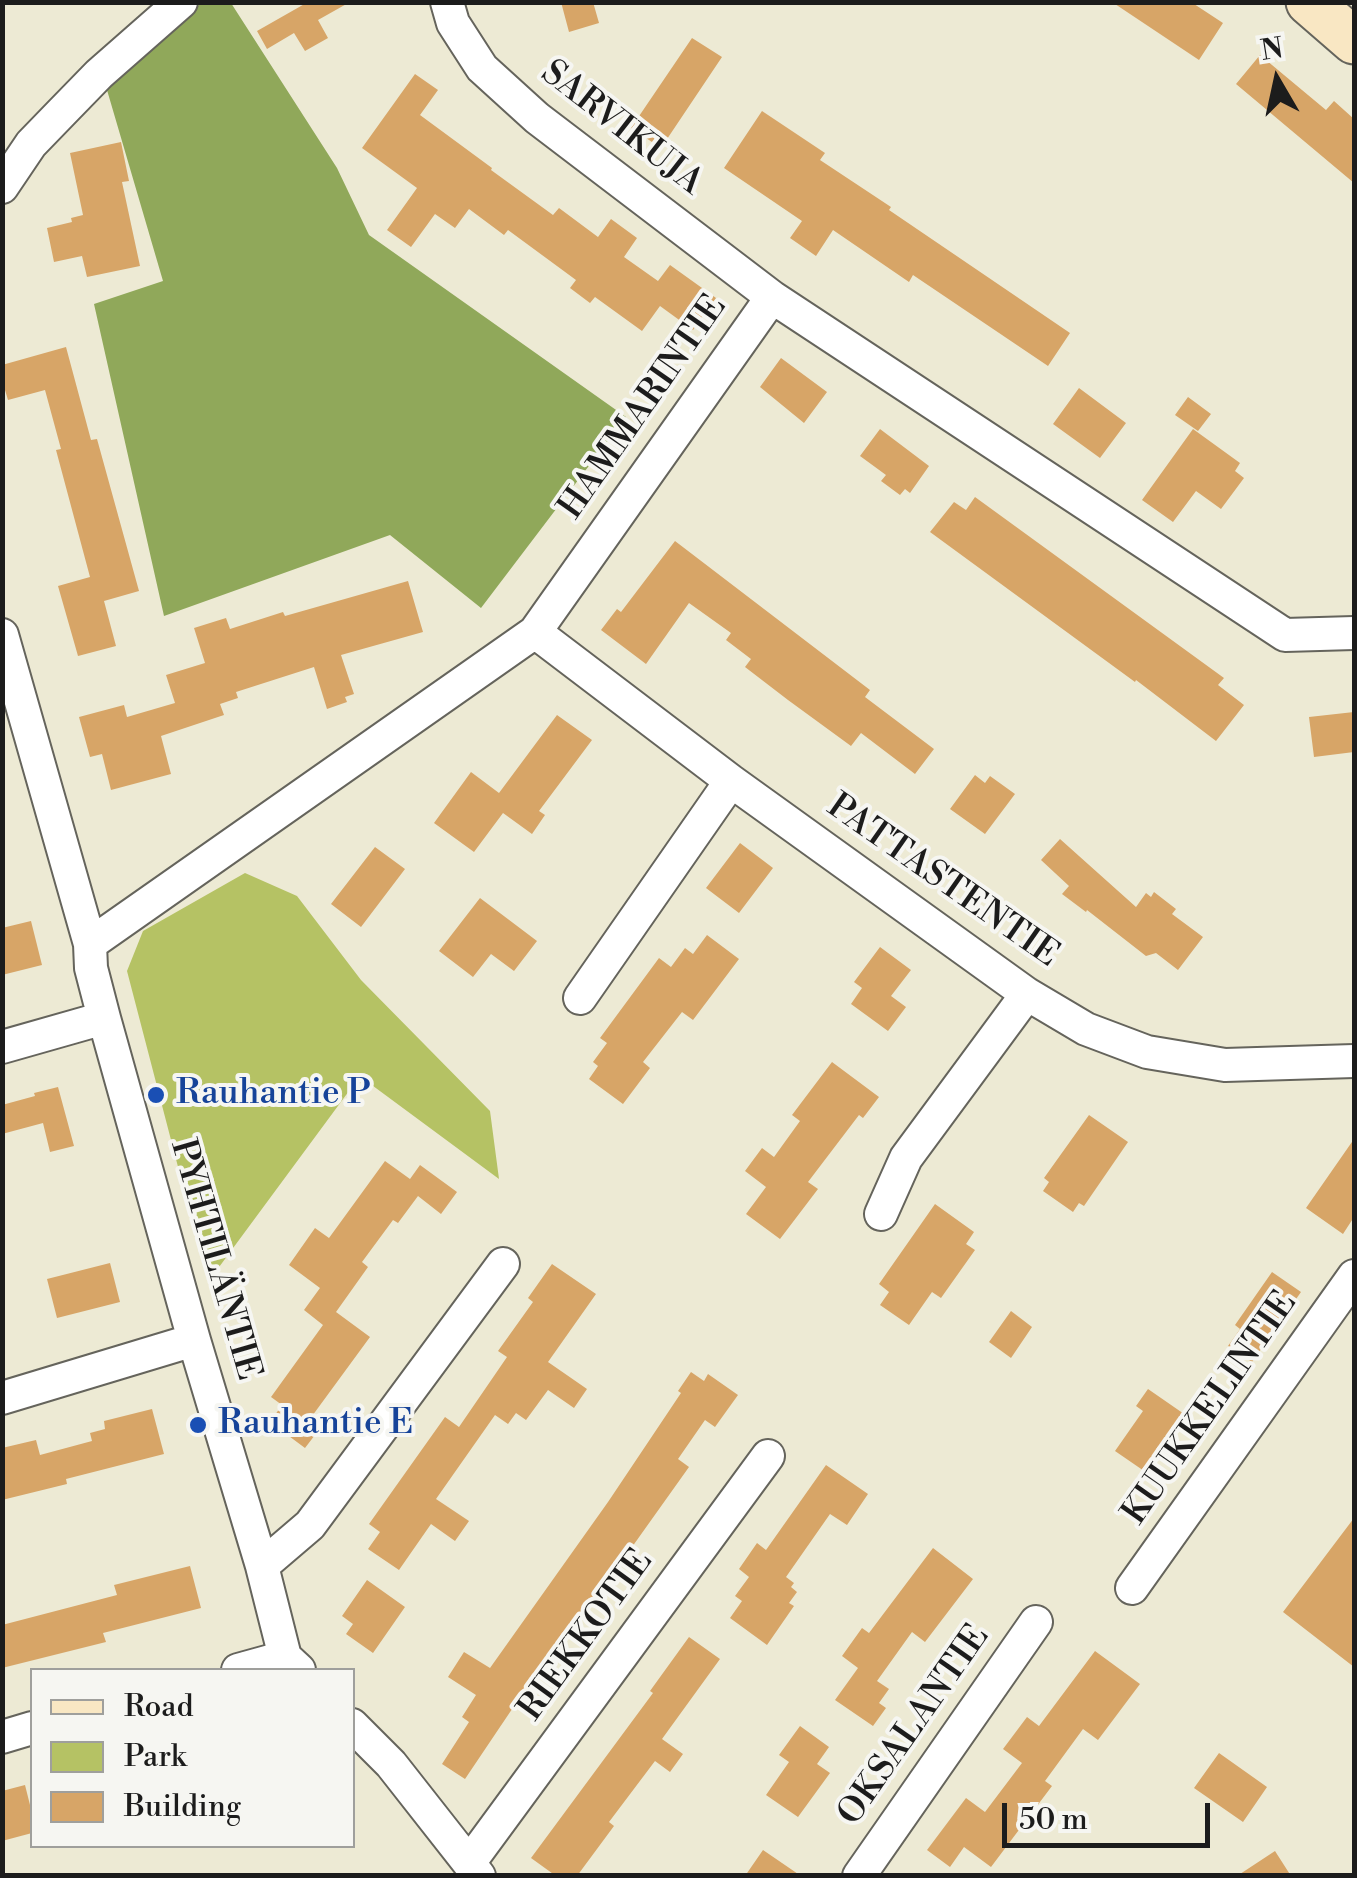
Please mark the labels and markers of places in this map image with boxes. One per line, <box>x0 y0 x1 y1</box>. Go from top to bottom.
place label: Rauhantie P <box>176 1074 371 1116</box>
marker: Rauhantie P <box>145 1084 167 1106</box>
place label: Rauhantie E <box>218 1404 413 1446</box>
marker: Rauhantie E <box>187 1414 209 1436</box>

